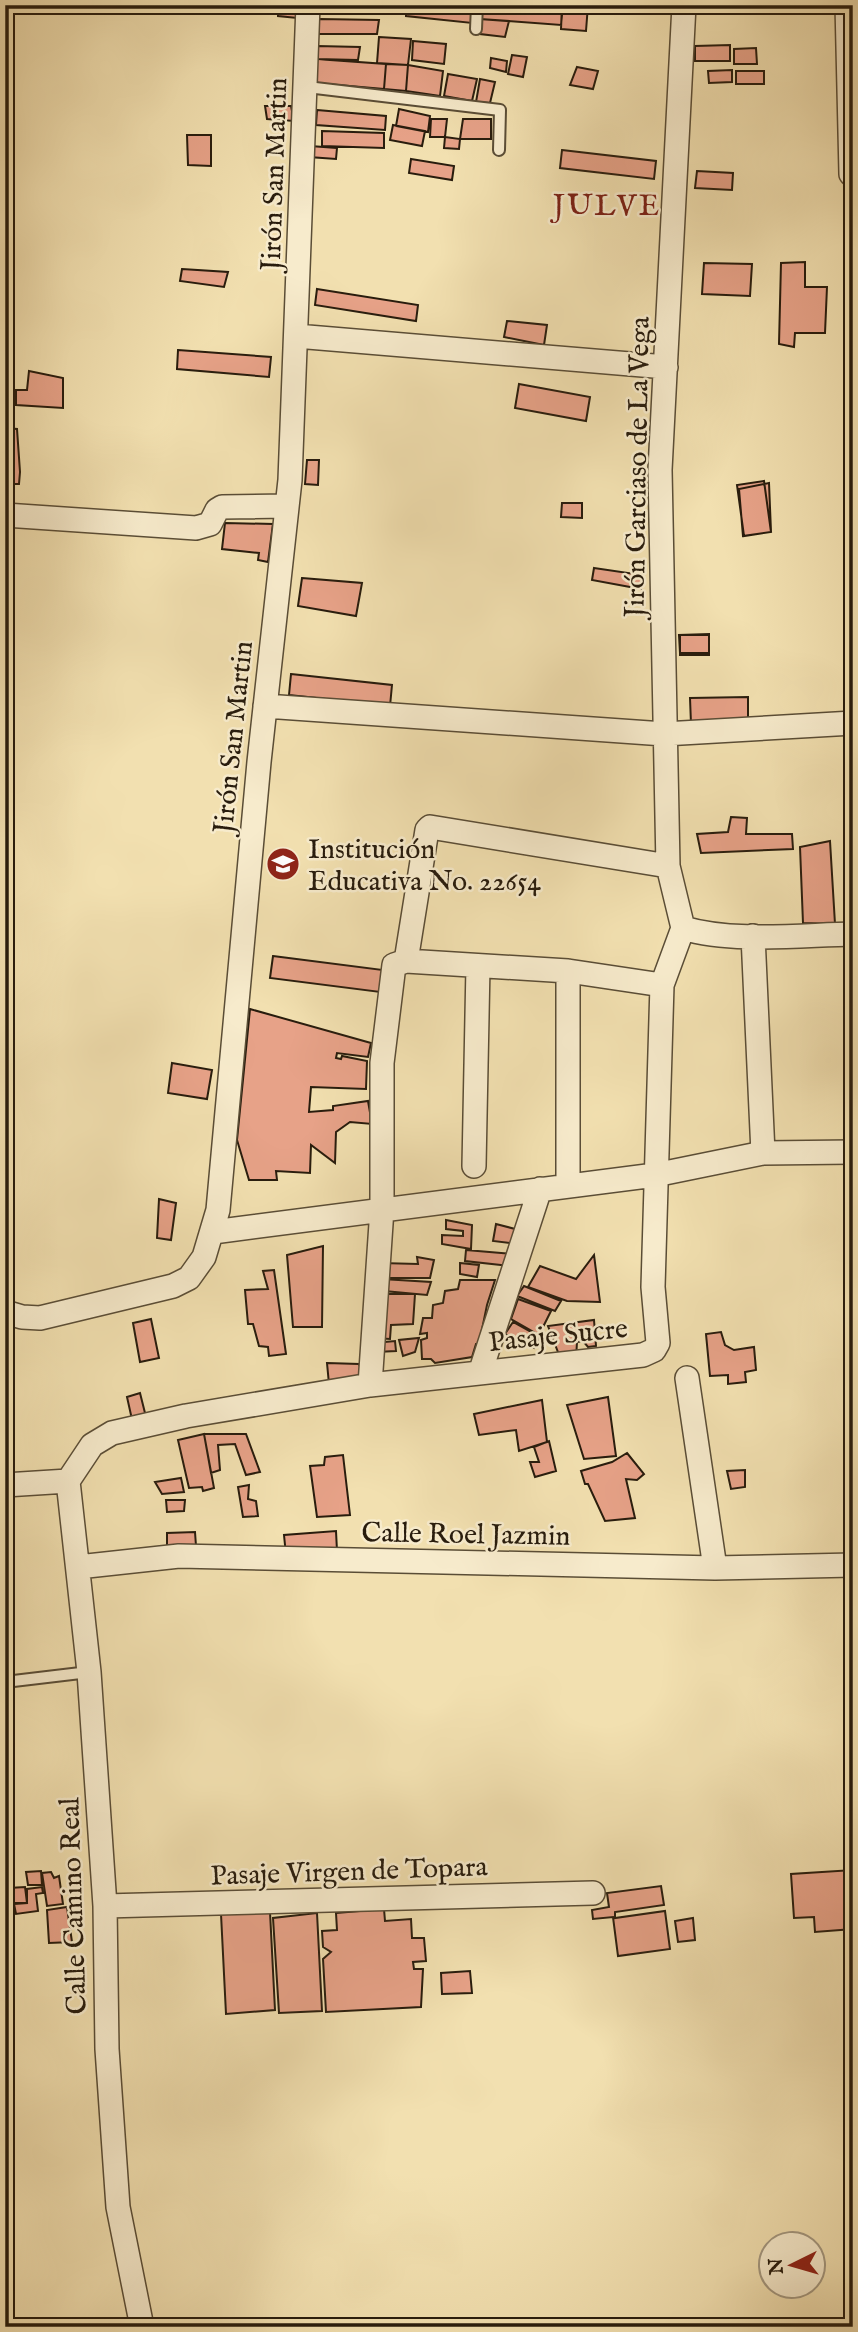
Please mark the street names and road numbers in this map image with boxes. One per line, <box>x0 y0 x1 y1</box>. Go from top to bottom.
street label: Jirón San Martin <box>255 77 296 274</box>
street label: Jirón Garciaso de La Vega <box>618 315 659 621</box>
street label: Jirón San Martin <box>207 639 262 838</box>
street label: Pasaje Sucre <box>487 1312 630 1361</box>
street label: Calle Roel Jazmin <box>361 1516 571 1555</box>
street label: Calle Camino Real <box>53 1796 96 2015</box>
street label: Pasaje Virgen de Topara <box>210 1850 489 1895</box>

